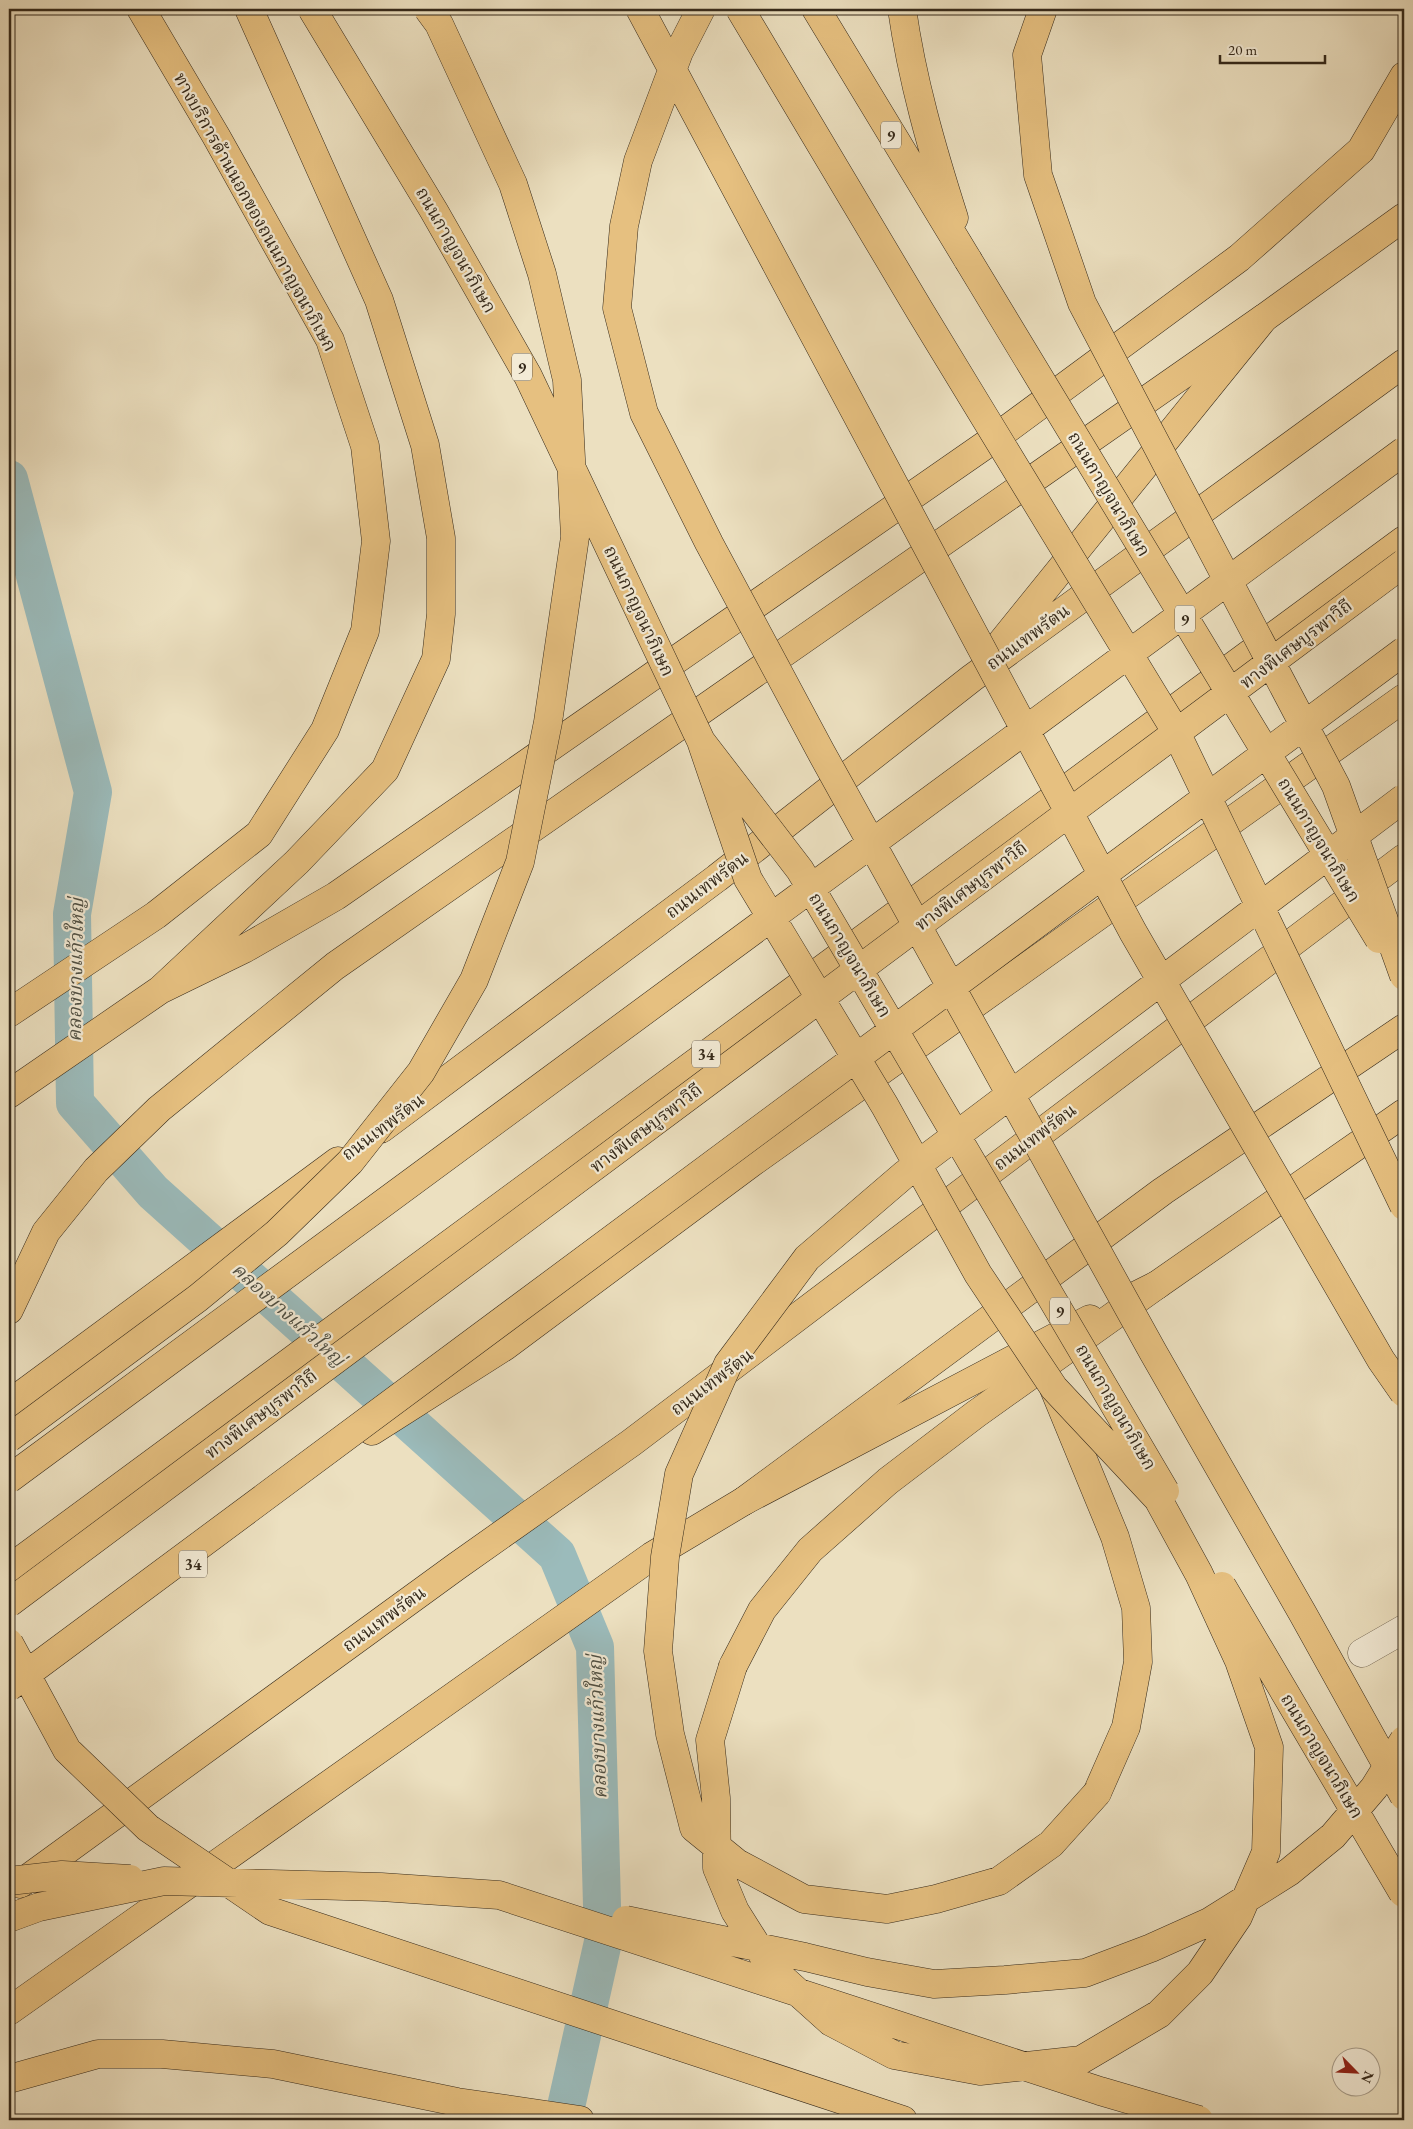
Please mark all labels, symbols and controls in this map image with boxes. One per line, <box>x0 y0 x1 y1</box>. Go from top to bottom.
scale bar <box>1220 32 1326 64</box>
text: 20 m <box>1228 40 1257 59</box>
street label: ทางบริการด้านนอกของถนนกาญจนาภิเษก <box>169 68 342 355</box>
road number: 9 <box>881 122 901 148</box>
street label: ถนนกาญจนาภิเษก <box>411 183 502 317</box>
road number: 9 <box>512 354 532 381</box>
street label: ถนนกาญจนาภิเษก <box>1063 427 1156 560</box>
street label: ถนนกาญจนาภิเษก <box>599 542 680 680</box>
street label: ทางพิเศษบูรพาวิถี <box>1235 594 1357 693</box>
street label: ถนนเทพรัตน <box>981 598 1074 675</box>
road number: 9 <box>1175 606 1195 632</box>
street label: ถนนกาญจนาภิเษก <box>1273 773 1366 906</box>
street label: ทางพิเศษบูรพาวิถี <box>910 836 1032 935</box>
street label: ถนนเทพรัตน <box>661 846 753 923</box>
street label: ถนนกาญจนาภิเษก <box>804 888 897 1021</box>
water label: คลองบางแก้วใหญ่ <box>61 895 89 1042</box>
road number: 34 <box>692 1040 720 1068</box>
street label: ทางพิเศษบูรพาวิถี <box>585 1078 707 1177</box>
street label: ถนนเทพรัตน <box>337 1088 429 1165</box>
street label: ถนนเทพรัตน <box>989 1098 1081 1175</box>
water label: คลองบางแก้วใหญ่ <box>227 1256 353 1374</box>
road number: 9 <box>1050 1298 1070 1324</box>
street label: ถนนกาญจนาภิเษก <box>1071 1340 1162 1474</box>
street label: ถนนเทพรัตน <box>666 1343 758 1420</box>
street label: ทางพิเศษบูรพาวิถี <box>200 1364 322 1463</box>
road number: 34 <box>179 1550 207 1578</box>
street label: ถนนเทพรัตน <box>337 1580 430 1657</box>
water label: คลองบางแก้วใหญ่ <box>581 1652 613 1799</box>
street label: ถนนกาญจนาภิเษก <box>1276 1689 1369 1822</box>
north arrow <box>1330 2046 1380 2096</box>
text: N <box>1357 2068 1378 2087</box>

